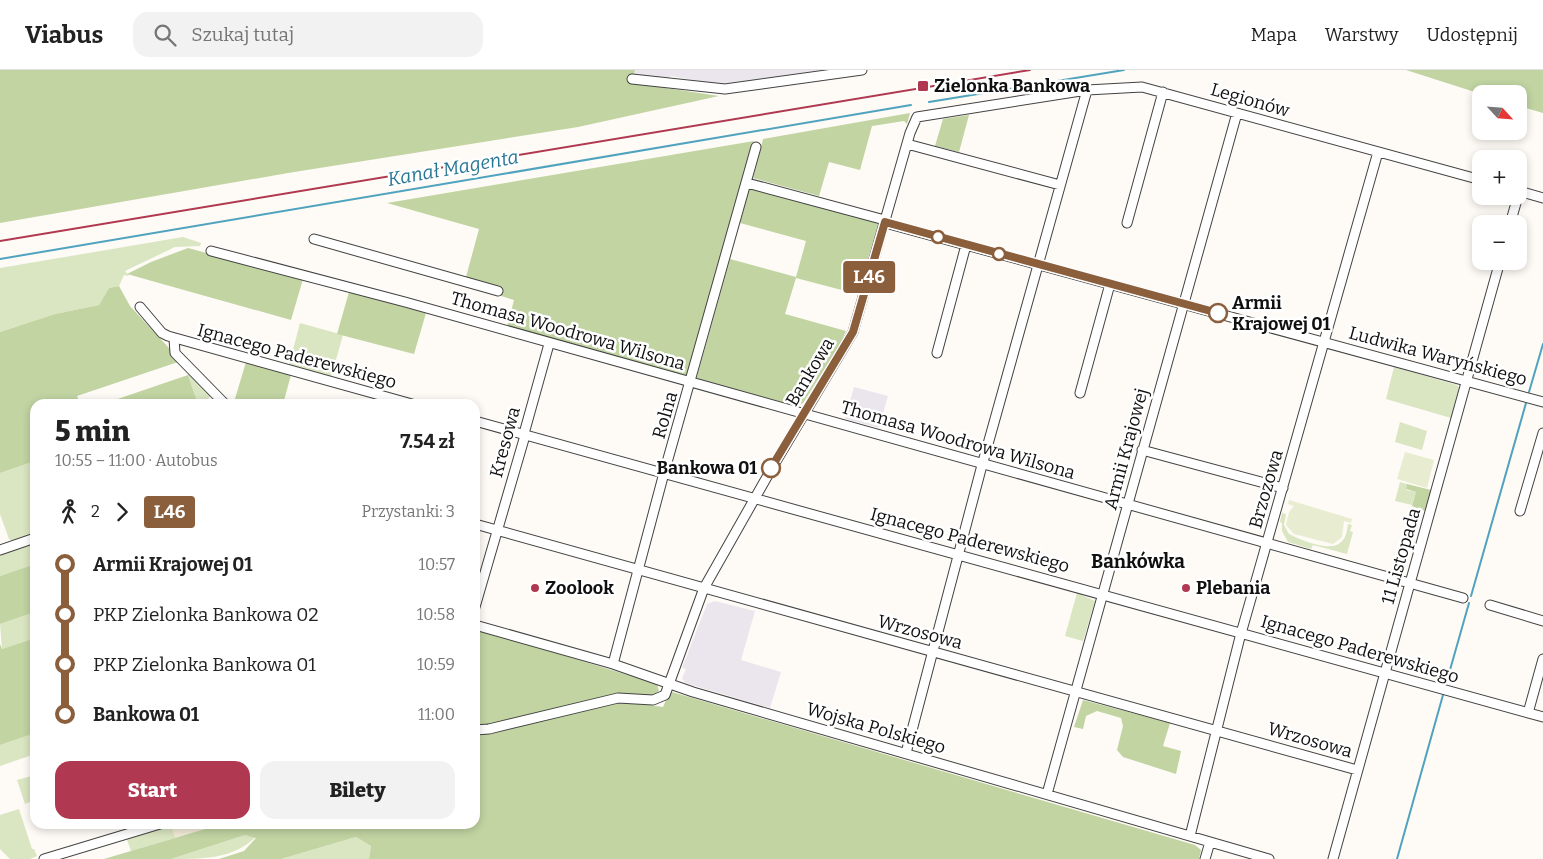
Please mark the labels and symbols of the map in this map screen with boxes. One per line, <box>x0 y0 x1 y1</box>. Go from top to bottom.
place label: Zielonka Bankowa <box>934 75 1090 97</box>
street label: Legionów <box>1208 78 1292 122</box>
marker: Zielonka Bankowa <box>916 79 930 93</box>
north arrow <box>1472 85 1528 140</box>
water label: Kanał Magenta <box>386 145 520 191</box>
unlabelled marker <box>931 230 945 244</box>
unlabelled marker <box>992 247 1006 261</box>
line badge: L46 <box>840 261 898 293</box>
street label: Thomasa Woodrowa Wilsona <box>448 287 688 375</box>
place label: Armii Krajowej 01 <box>1232 292 1330 335</box>
marker: Armii Krajowej 01 <box>1208 303 1228 323</box>
street label: Ignacego Paderewskiego <box>195 319 399 393</box>
street label: Ludwika Waryńskiego <box>1346 322 1530 390</box>
street label: Bankowa <box>781 334 839 410</box>
street label: Armii Krajowej <box>1099 386 1153 512</box>
street label: Rolna <box>648 389 682 441</box>
street label: Thomasa Woodrowa Wilsona <box>838 396 1078 484</box>
street label: Kresowa <box>485 404 525 480</box>
street label: Brzozowa <box>1244 447 1288 531</box>
place label: Bankowa 01 <box>657 457 757 479</box>
marker: Bankowa 01 <box>761 458 781 478</box>
street label: Ignacego Paderewskiego <box>868 503 1072 577</box>
street label: 11 Listopada <box>1377 505 1425 607</box>
district label: Bankówka <box>1091 550 1185 573</box>
place label: Zoolook <box>545 577 614 599</box>
place label: Plebania <box>1196 577 1270 599</box>
marker: Zoolook <box>529 582 541 594</box>
marker: Plebania <box>1180 582 1192 594</box>
street label: Wrzosowa <box>875 610 965 654</box>
street label: Ignacego Paderewskiego <box>1258 610 1462 688</box>
street label: Wojska Polskiego <box>804 698 948 758</box>
street label: Wrzosowa <box>1265 717 1355 763</box>

